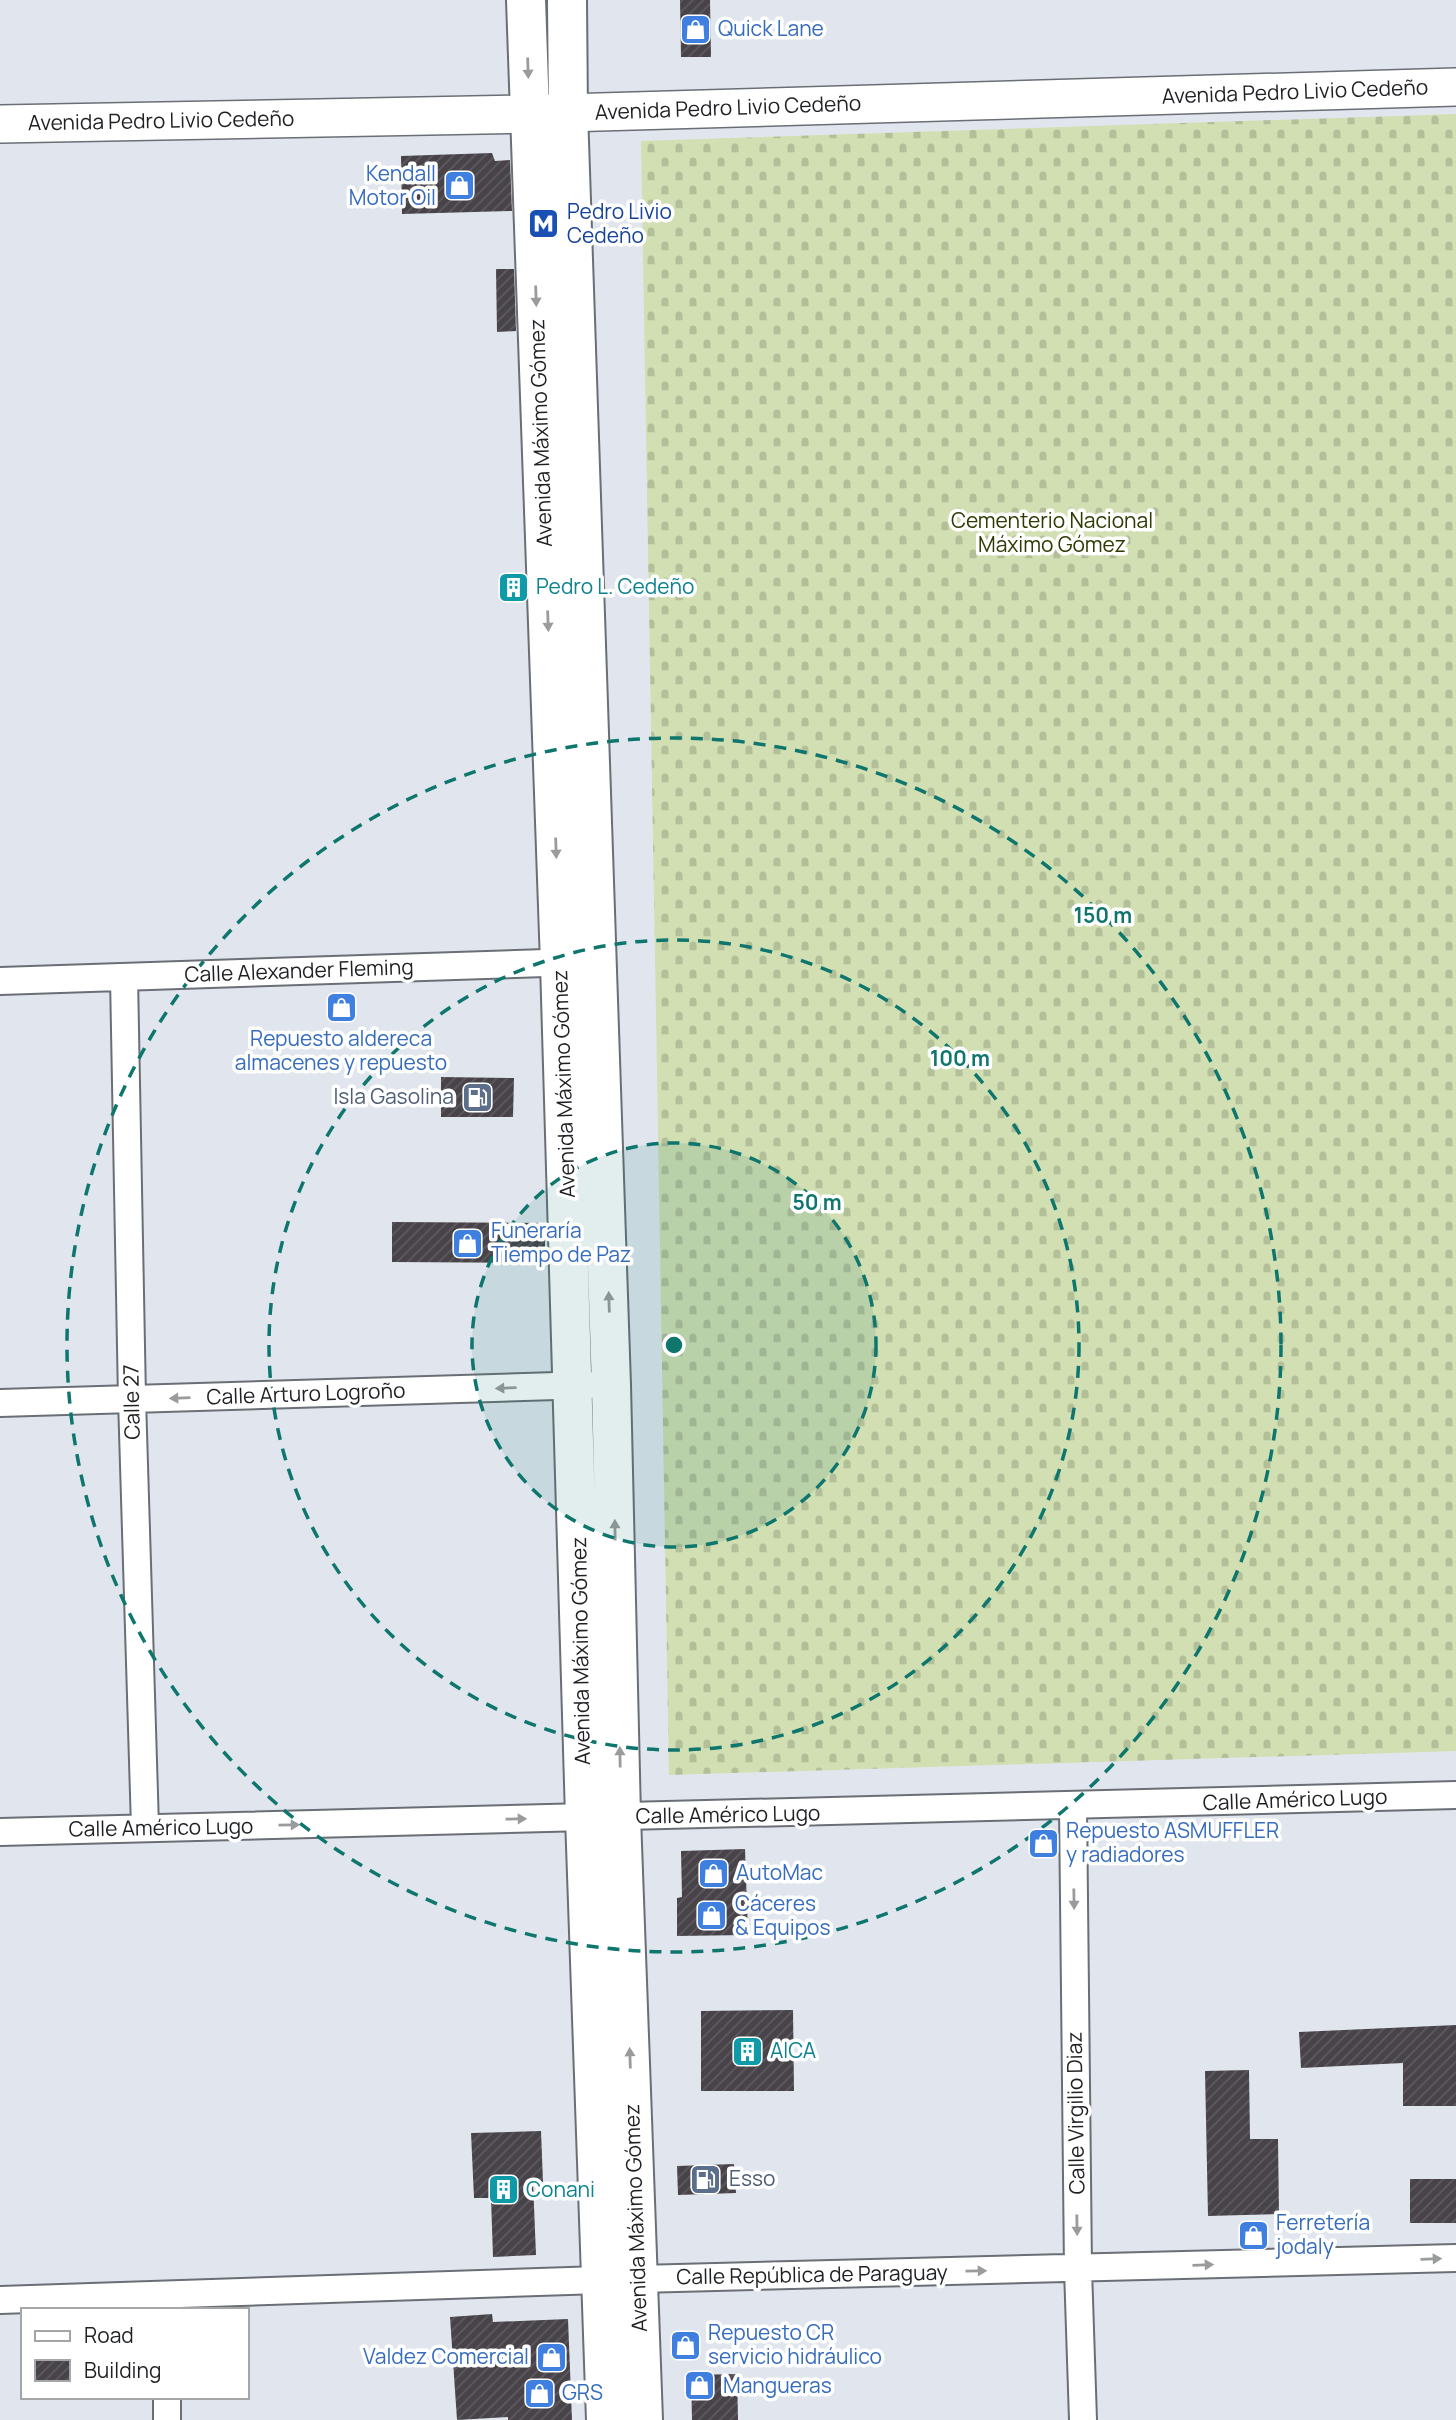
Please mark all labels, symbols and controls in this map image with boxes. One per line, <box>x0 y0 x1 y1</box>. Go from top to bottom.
shop icon: Quick Lane <box>678 12 712 46</box>
place label: Quick Lane <box>718 14 824 42</box>
one-way arrow <box>523 57 534 79</box>
street label: Avenida Pedro Livio Cedeño <box>1161 72 1429 110</box>
street label: Avenida Pedro Livio Cedeño <box>594 88 862 126</box>
street label: Avenida Pedro Livio Cedeño <box>28 104 294 136</box>
place label: Kendall Motor Oil <box>349 159 436 211</box>
shop icon: Kendall Motor Oil <box>442 169 476 203</box>
place label: Pedro Livio Cedeño <box>567 197 672 249</box>
metro station icon: Pedro Livio Cedeño <box>527 207 561 241</box>
one-way arrow <box>531 285 542 307</box>
street label: Avenida Máximo Gómez <box>522 318 558 548</box>
park label: Cementerio Nacional Máximo Gómez <box>951 506 1153 558</box>
building icon: Pedro L. Cedeño <box>496 570 530 604</box>
place label: Pedro L. Cedeño <box>536 572 694 600</box>
one-way arrow <box>542 610 554 632</box>
one-way arrow <box>551 837 562 859</box>
text: 150 m <box>1074 901 1132 929</box>
street label: Calle Alexander Fleming <box>184 952 414 988</box>
street label: Avenida Máximo Gómez <box>545 969 581 1199</box>
shop icon: Repuesto aldereca almacenes y repuesto <box>324 990 358 1024</box>
place label: Repuesto aldereca almacenes y repuesto <box>235 1024 447 1076</box>
text: 100 m <box>930 1044 990 1072</box>
fuel station icon: Isla Gasolina <box>460 1080 494 1114</box>
place label: Isla Gasolina <box>333 1082 454 1110</box>
text: 50 m <box>792 1188 842 1216</box>
place label: Funeraría Tiempo de Paz <box>491 1216 631 1268</box>
shop icon: Funeraría Tiempo de Paz <box>451 1226 485 1260</box>
one-way arrow <box>603 1291 614 1313</box>
centre of rings <box>662 1333 686 1357</box>
street label: Calle 27 <box>116 1364 146 1440</box>
street label: Calle Arturo Logroño <box>206 1376 406 1410</box>
one-way arrow <box>495 1382 517 1393</box>
one-way arrow <box>169 1392 191 1403</box>
one-way arrow <box>609 1518 620 1540</box>
street label: Avenida Máximo Gómez <box>564 1537 596 1765</box>
one-way arrow <box>614 1746 626 1768</box>
street label: Calle Américo Lugo <box>1202 1782 1388 1816</box>
street label: Calle Américo Lugo <box>635 1798 821 1830</box>
street label: Calle Américo Lugo <box>68 1811 254 1843</box>
one-way arrow <box>505 1813 527 1824</box>
place label: Repuesto ASMUFFLER y radiadores <box>1066 1816 1279 1868</box>
one-way arrow <box>278 1819 300 1830</box>
shop icon: Repuesto ASMUFFLER y radiadores <box>1026 1826 1060 1860</box>
shop icon: AutoMac <box>696 1856 730 1890</box>
place label: AutoMac <box>736 1858 823 1886</box>
place label: Cáceres & Equipos <box>735 1889 830 1941</box>
one-way arrow <box>1068 1889 1080 1911</box>
shop icon: Cáceres & Equipos <box>695 1899 729 1933</box>
street label: Calle Virgilio Diaz <box>1060 2031 1090 2195</box>
building icon: AICA <box>730 2034 764 2068</box>
place label: AICA <box>770 2036 816 2064</box>
one-way arrow <box>625 2047 636 2069</box>
street label: Avenida Máximo Gómez <box>617 2103 653 2333</box>
fuel station icon: Esso <box>689 2162 723 2196</box>
place label: Esso <box>729 2164 775 2192</box>
building icon: Conani <box>486 2173 520 2207</box>
place label: Conani <box>526 2175 595 2203</box>
place label: Ferretería jodaly <box>1275 2208 1370 2260</box>
one-way arrow <box>1072 2214 1083 2236</box>
shop icon: Ferretería jodaly <box>1236 2218 1270 2252</box>
one-way arrow <box>1420 2254 1442 2265</box>
street label: Calle República de Paraguay <box>676 2258 948 2290</box>
one-way arrow <box>1192 2260 1214 2271</box>
one-way arrow <box>965 2265 987 2277</box>
legend <box>21 2308 248 2399</box>
place label: Repuesto CR servicio hidráulico <box>708 2318 882 2370</box>
text: Road <box>84 2321 134 2349</box>
shop icon: Repuesto CR servicio hidráulico <box>668 2328 702 2362</box>
shop icon: Valdez Comercial <box>535 2340 569 2374</box>
place label: Valdez Comercial <box>363 2342 529 2370</box>
text: Building <box>84 2356 161 2384</box>
shop icon: Mangueras <box>683 2369 717 2403</box>
place label: Mangueras <box>723 2371 832 2399</box>
shop icon: GRS <box>522 2376 556 2410</box>
place label: GRS <box>562 2378 603 2406</box>

